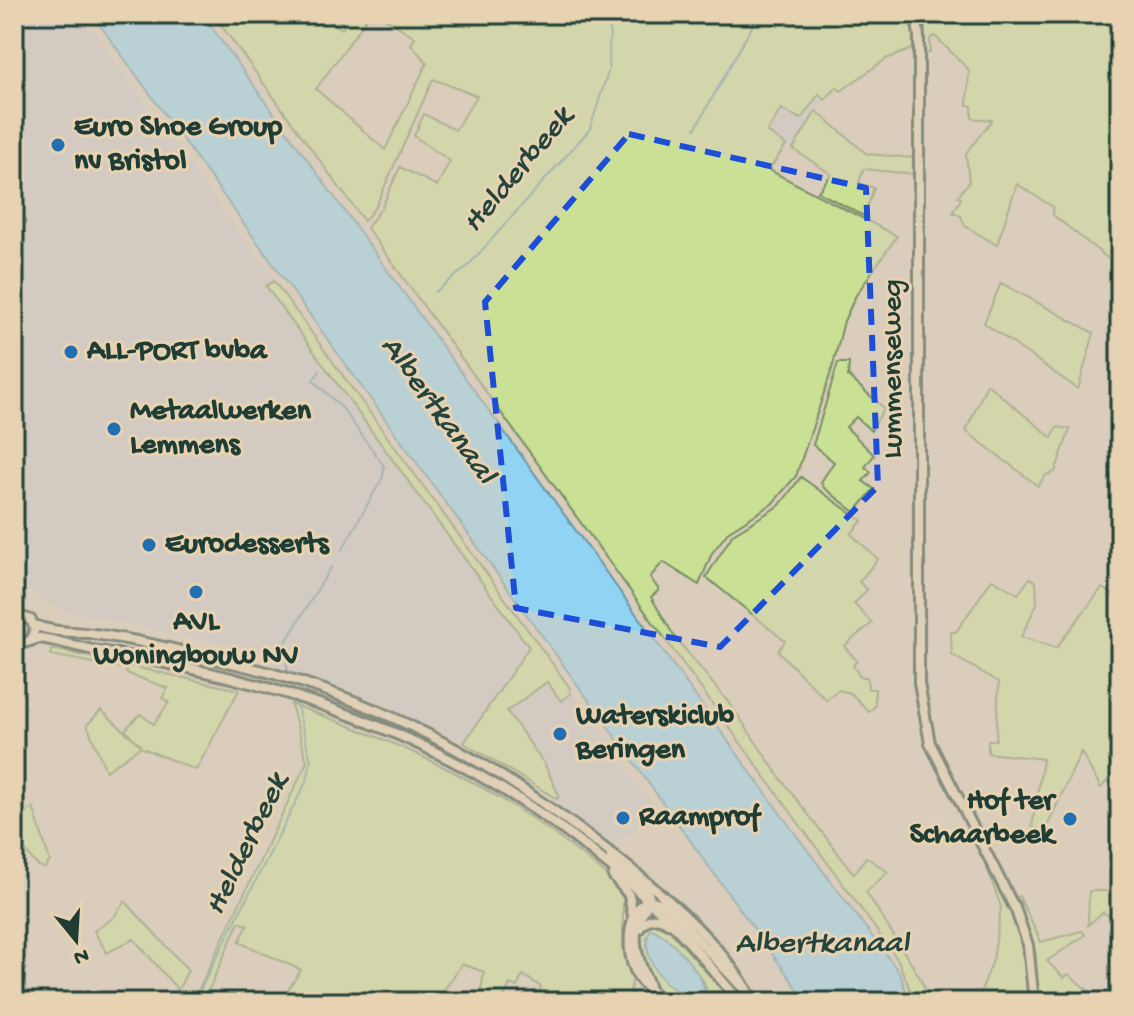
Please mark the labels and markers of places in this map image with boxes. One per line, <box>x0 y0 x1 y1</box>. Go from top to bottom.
place label: Euro Shoe Group nv Bristol <box>74 111 282 180</box>
marker: Euro Shoe Group nv Bristol <box>49 136 67 154</box>
place label: ALL-PORT bvba <box>86 335 268 370</box>
marker: ALL-PORT bvba <box>62 343 80 361</box>
place label: Metaalwerken Lemmens <box>130 395 312 464</box>
marker: Metaalwerken Lemmens <box>105 420 123 438</box>
place label: Eurodesserts <box>165 528 330 563</box>
marker: Eurodesserts <box>140 536 158 554</box>
marker: AVL Woningbouw NV <box>187 583 205 601</box>
place label: AVL Woningbouw NV <box>92 606 299 675</box>
place label: Waterskiclub Beringen <box>575 700 734 769</box>
marker: Waterskiclub Beringen <box>551 725 569 743</box>
place label: Hof ter Schaarbeek <box>910 785 1058 854</box>
place label: Raamprof <box>638 801 762 836</box>
marker: Raamprof <box>614 809 632 827</box>
marker: Hof ter Schaarbeek <box>1061 810 1079 828</box>

